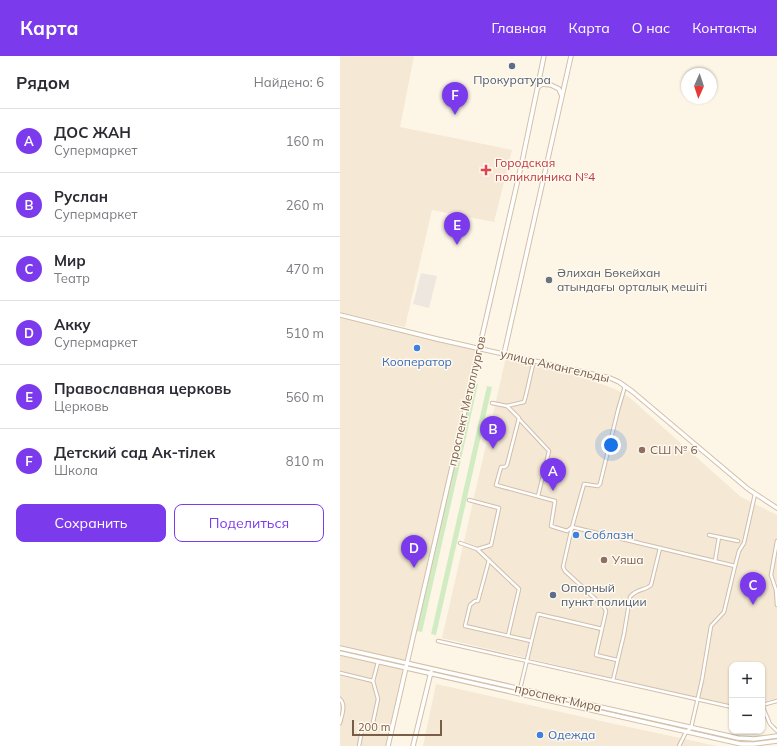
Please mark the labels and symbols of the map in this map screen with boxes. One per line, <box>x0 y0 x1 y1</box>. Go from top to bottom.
marker: Прокуратура <box>507 61 517 71</box>
north arrow <box>681 68 717 104</box>
place label: Прокуратура <box>473 72 551 87</box>
pin: F <box>442 82 468 115</box>
place label: Городская поликлиника №4 <box>495 155 595 184</box>
marker: Городская поликлиника №4 <box>480 164 492 176</box>
pin: E <box>444 212 470 245</box>
place label: Әлихан Бөкейхан атындағы орталық мешіті <box>557 265 707 294</box>
marker: Әлихан Бөкейхан атындағы орталық мешіті <box>544 275 554 285</box>
street label: проспект Металлургов <box>444 334 489 467</box>
marker: Кооператор <box>412 343 422 353</box>
street label: улица Амангельды <box>499 346 611 385</box>
place label: Кооператор <box>382 354 452 369</box>
pin: B <box>480 416 506 449</box>
your location <box>601 435 621 455</box>
place label: СШ № 6 <box>650 442 698 457</box>
marker: СШ № 6 <box>637 445 647 455</box>
pin: A <box>540 458 566 491</box>
place label: Соблазн <box>584 527 634 542</box>
marker: Соблазн <box>571 530 581 540</box>
pin: D <box>401 535 427 568</box>
place label: Уяша <box>611 552 644 567</box>
marker: Уяша <box>599 555 609 565</box>
pin: C <box>740 572 766 605</box>
place label: Опорный пункт полиции <box>561 580 647 609</box>
marker: Опорный пункт полиции <box>548 590 558 600</box>
street label: проспект Мира <box>513 680 603 715</box>
scale bar <box>352 718 442 737</box>
place label: Одежда <box>548 727 595 742</box>
marker: Одежда <box>535 730 545 740</box>

